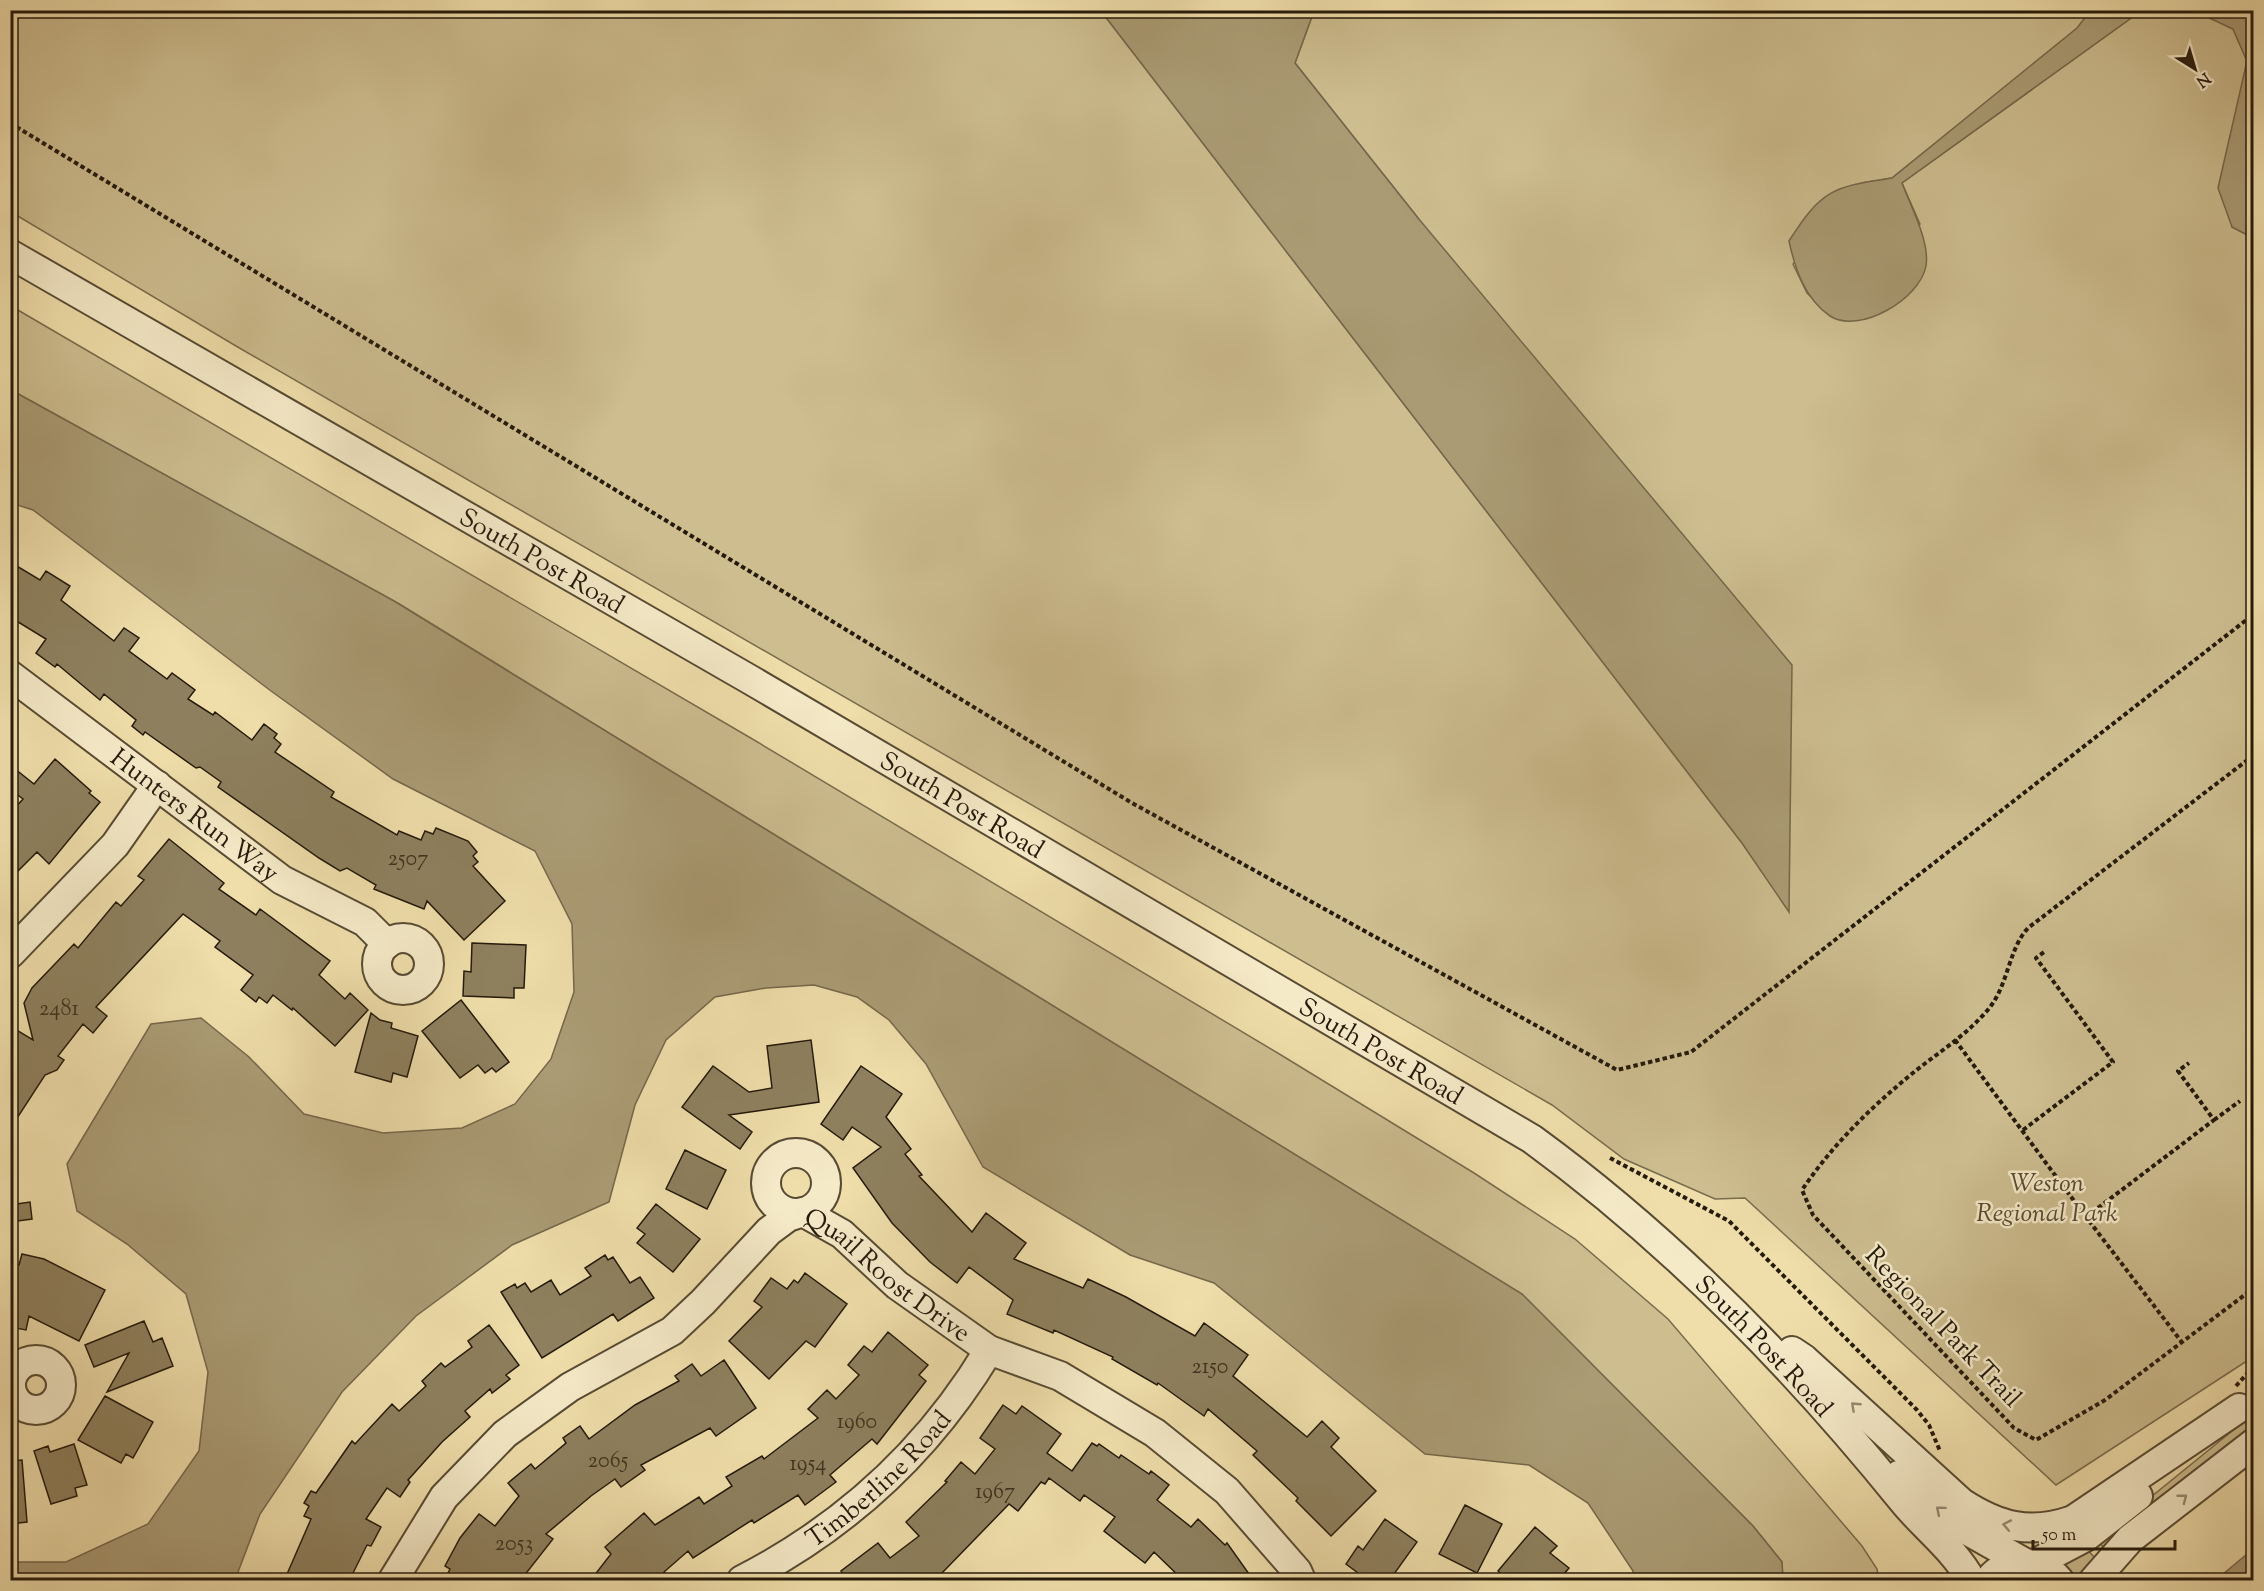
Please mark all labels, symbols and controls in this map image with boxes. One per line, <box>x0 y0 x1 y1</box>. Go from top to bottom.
north arrow <box>2165 39 2225 99</box>
text: N <box>2190 66 2215 92</box>
street label: South Post Road <box>451 500 631 625</box>
street label: Hunters Run Way <box>102 741 286 893</box>
street label: South Post Road <box>872 744 1051 870</box>
house number: 2507 <box>388 844 428 876</box>
street label: South Post Road <box>1291 990 1470 1116</box>
house number: 2481 <box>39 994 79 1026</box>
park label: Weston Regional Park <box>1976 1166 2118 1233</box>
street label: Quail Roost Drive <box>796 1200 977 1352</box>
street label: Regional Park Trail <box>1855 1239 2029 1417</box>
street label: South Post Road <box>1685 1268 1840 1427</box>
house number: 2150 <box>1192 1352 1228 1384</box>
one-way arrow <box>1851 1402 1861 1413</box>
street label: Timberline Road <box>799 1403 962 1558</box>
house number: 1960 <box>837 1407 877 1439</box>
house number: 2065 <box>588 1446 629 1478</box>
house number: 1954 <box>790 1449 826 1481</box>
house number: 1967 <box>975 1477 1015 1509</box>
one-way arrow <box>2176 1495 2187 1506</box>
one-way arrow <box>1936 1506 1947 1517</box>
scale bar <box>2033 1513 2176 1551</box>
one-way arrow <box>2002 1519 2012 1532</box>
text: 50 m <box>2041 1523 2077 1549</box>
house number: 2053 <box>495 1529 533 1561</box>

